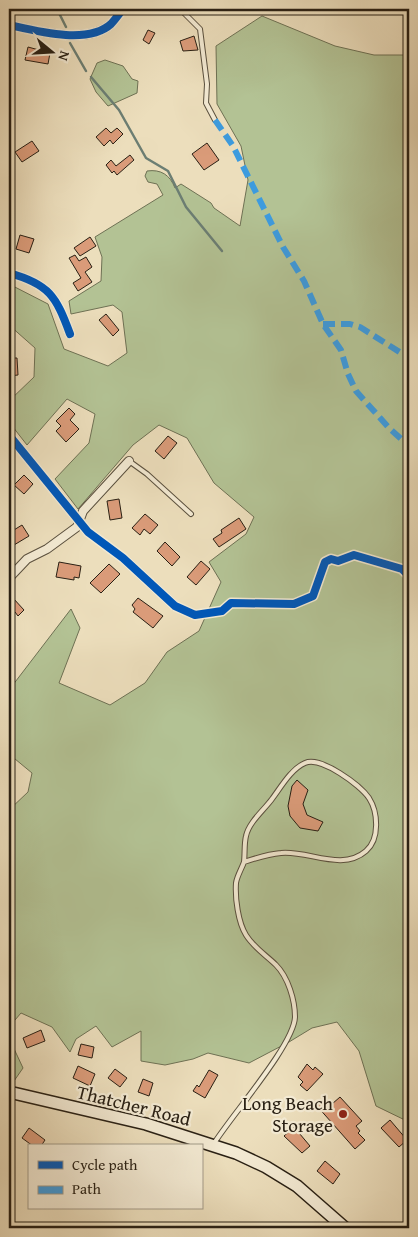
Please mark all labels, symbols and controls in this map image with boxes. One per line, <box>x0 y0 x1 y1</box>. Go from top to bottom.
north arrow <box>28 28 78 78</box>
text: N <box>53 48 75 64</box>
street label: Thatcher Road <box>74 1077 195 1133</box>
place label: Long Beach Storage <box>242 1089 333 1139</box>
marker: Long Beach Storage <box>337 1108 349 1120</box>
legend <box>28 1144 202 1210</box>
text: Cycle path <box>72 1154 138 1175</box>
text: Path <box>72 1178 101 1199</box>

